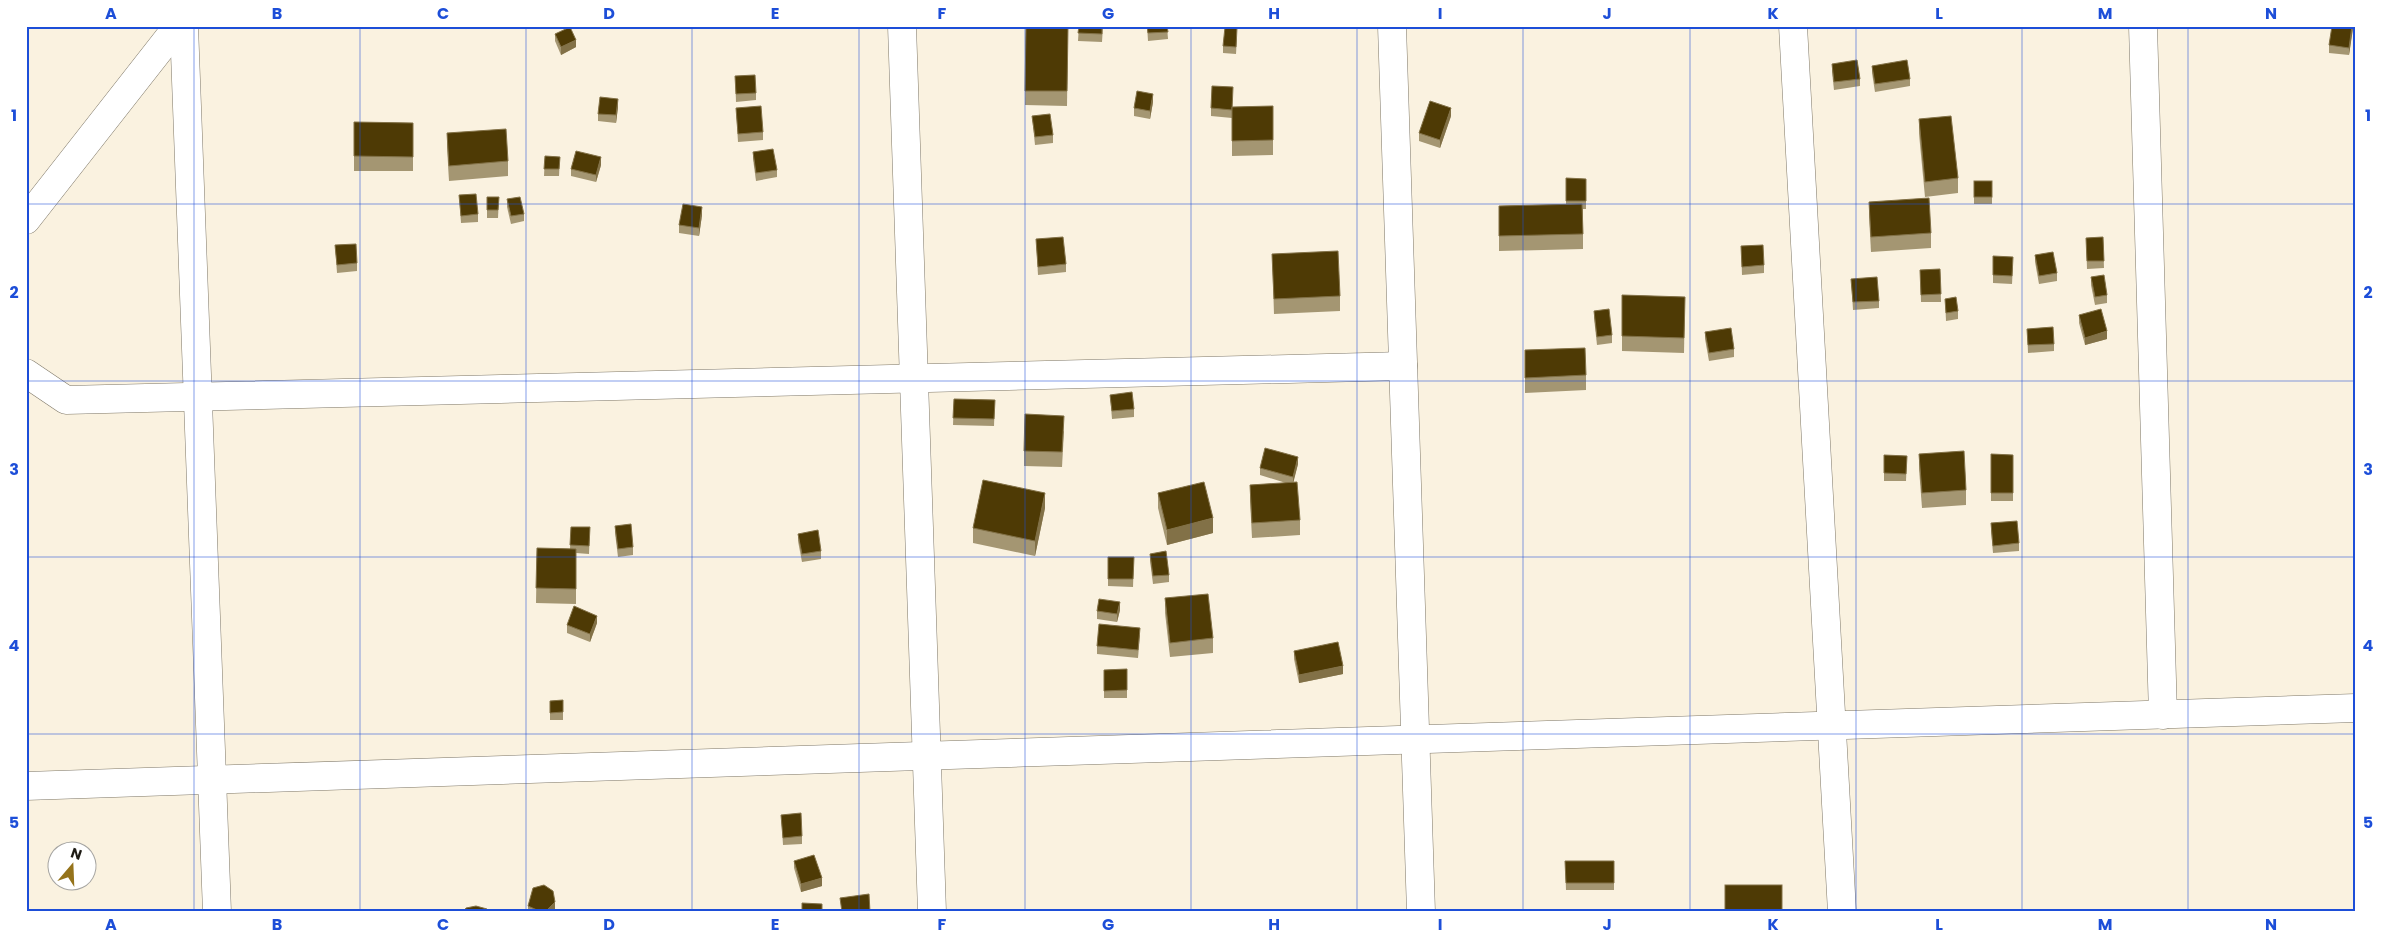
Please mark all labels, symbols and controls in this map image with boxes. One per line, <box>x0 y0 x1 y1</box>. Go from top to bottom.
text: A <box>105 2 117 25</box>
text: B <box>272 2 282 25</box>
text: C <box>437 2 449 25</box>
text: D <box>603 2 615 25</box>
text: E <box>771 2 779 25</box>
text: F <box>938 2 947 25</box>
text: G <box>1102 2 1114 25</box>
text: H <box>1268 2 1280 25</box>
text: I <box>1438 2 1442 25</box>
text: J <box>1602 2 1612 25</box>
text: K <box>1767 2 1779 25</box>
text: L <box>1935 2 1943 25</box>
text: M <box>2098 2 2112 25</box>
text: N <box>2265 2 2277 25</box>
text: 1 <box>11 104 17 127</box>
text: 1 <box>2365 104 2371 127</box>
text: 2 <box>9 281 19 304</box>
text: 2 <box>2363 281 2373 304</box>
text: 3 <box>9 458 19 481</box>
text: 3 <box>2363 458 2373 481</box>
text: 4 <box>9 634 20 657</box>
text: 4 <box>2363 634 2374 657</box>
text: 5 <box>9 811 19 834</box>
text: 5 <box>2363 811 2373 834</box>
north arrow <box>48 840 98 890</box>
text: N <box>68 843 84 865</box>
text: A <box>105 913 117 936</box>
text: B <box>272 913 282 936</box>
text: C <box>437 913 449 936</box>
text: D <box>603 913 615 936</box>
text: E <box>771 913 779 936</box>
text: F <box>938 913 947 936</box>
text: G <box>1102 913 1114 936</box>
text: H <box>1268 913 1280 936</box>
text: I <box>1438 913 1442 936</box>
text: J <box>1602 913 1612 936</box>
text: K <box>1767 913 1779 936</box>
text: L <box>1935 913 1943 936</box>
text: M <box>2098 913 2112 936</box>
text: N <box>2265 913 2277 936</box>

